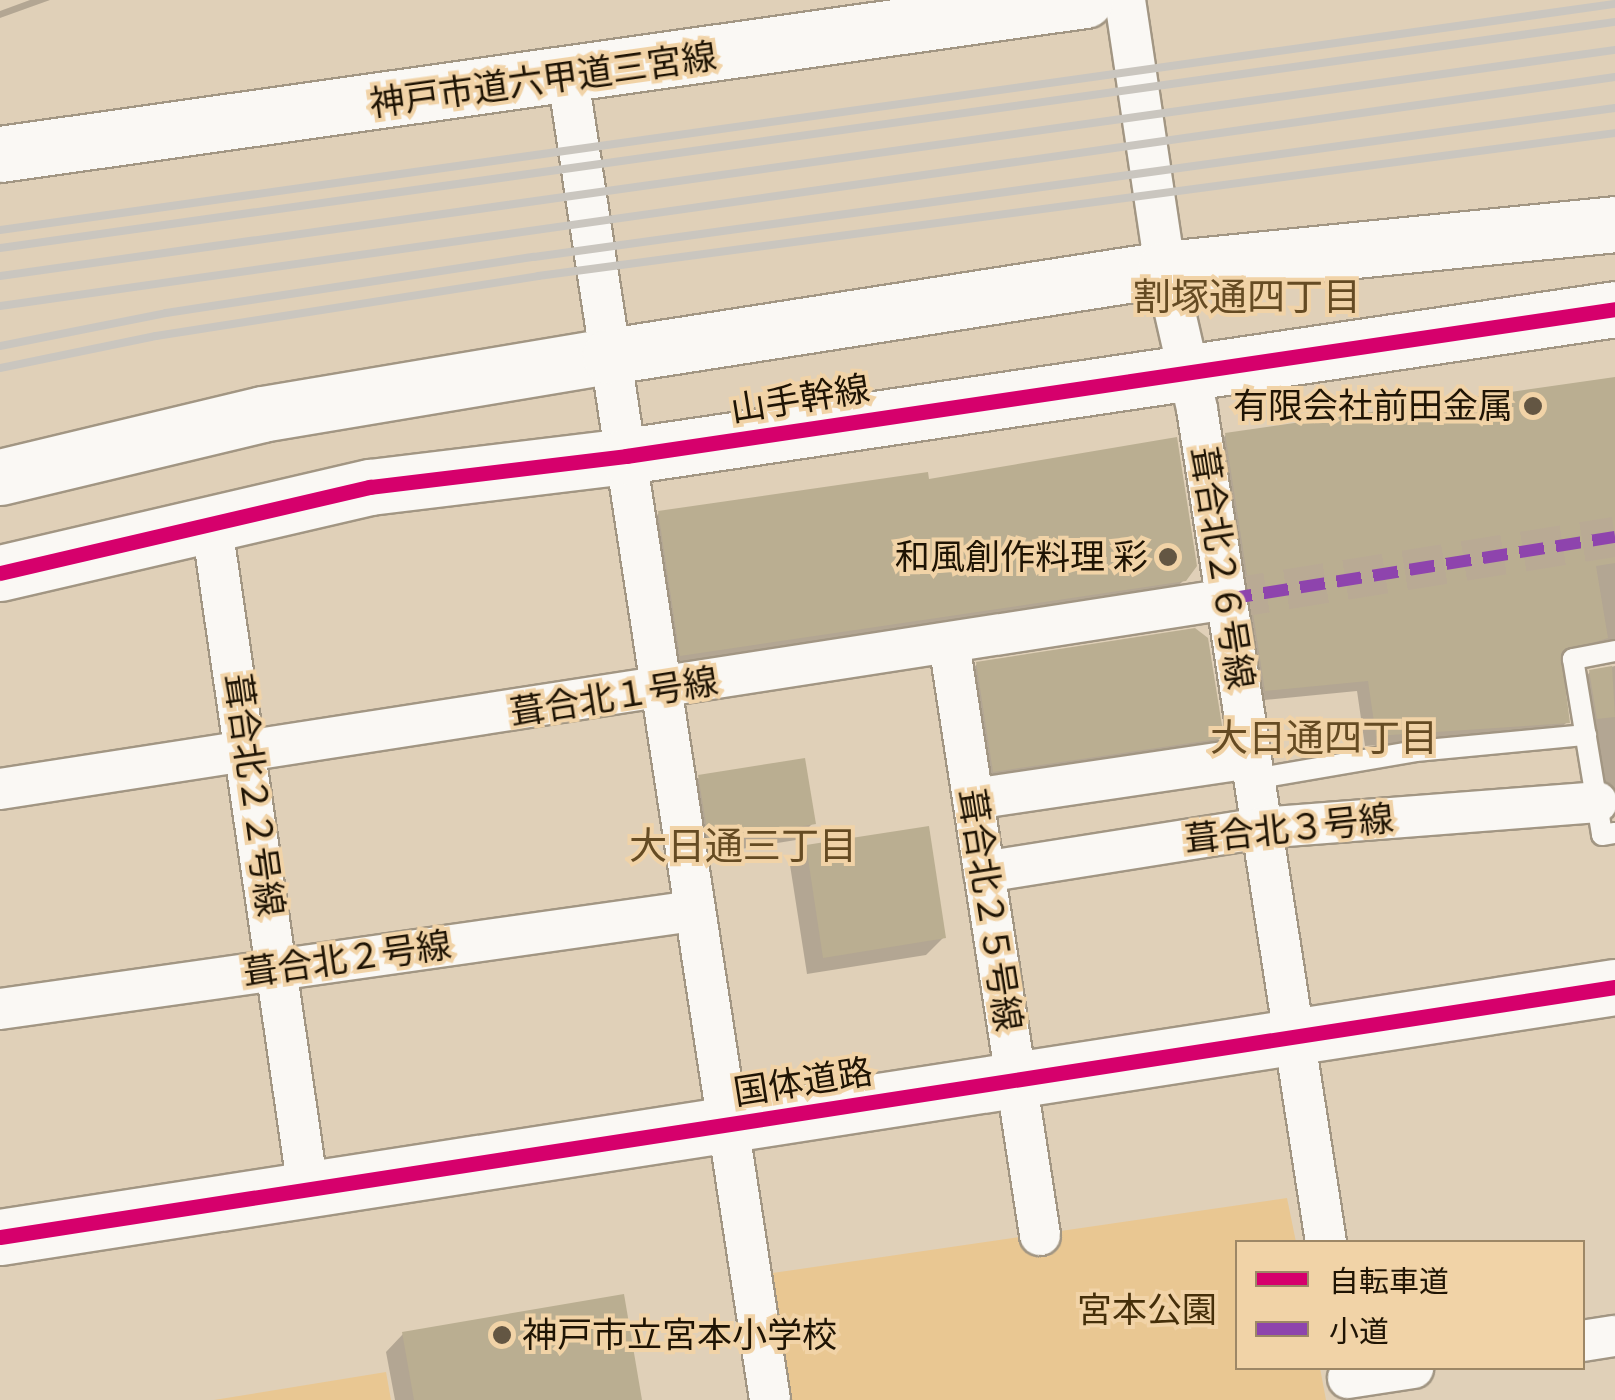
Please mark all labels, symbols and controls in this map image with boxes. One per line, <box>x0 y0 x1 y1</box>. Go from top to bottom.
street label: 神戸市道六甲道三宮線 <box>367 35 719 125</box>
district label: 割塚通四丁目 <box>1133 274 1361 320</box>
street label: 山手幹線 <box>728 367 872 431</box>
place label: 有限会社前田金属 <box>1233 385 1513 427</box>
marker: 有限会社前田金属 <box>1522 395 1544 417</box>
street label: 葺合北２６号線 <box>1182 444 1262 692</box>
place label: 和風創作料理 彩 <box>895 536 1148 578</box>
marker: 和風創作料理 彩 <box>1157 546 1179 568</box>
street label: 葺合北１号線 <box>507 660 721 734</box>
street label: 葺合北２２号線 <box>216 671 292 919</box>
district label: 大日通四丁目 <box>1210 715 1438 761</box>
street label: 葺合北２５号線 <box>950 786 1030 1034</box>
street label: 葺合北３号線 <box>1182 797 1396 861</box>
district label: 大日通三丁目 <box>629 823 857 869</box>
street label: 葺合北２号線 <box>240 924 454 994</box>
street label: 国体道路 <box>731 1050 875 1114</box>
legend <box>1235 1240 1585 1370</box>
text: 自転車道 <box>1329 1261 1449 1301</box>
park label: 宮本公園 <box>1077 1289 1217 1331</box>
text: 小道 <box>1329 1311 1389 1351</box>
place label: 神戸市立宮本小学校 <box>522 1314 837 1356</box>
marker: 神戸市立宮本小学校 <box>491 1324 513 1346</box>

